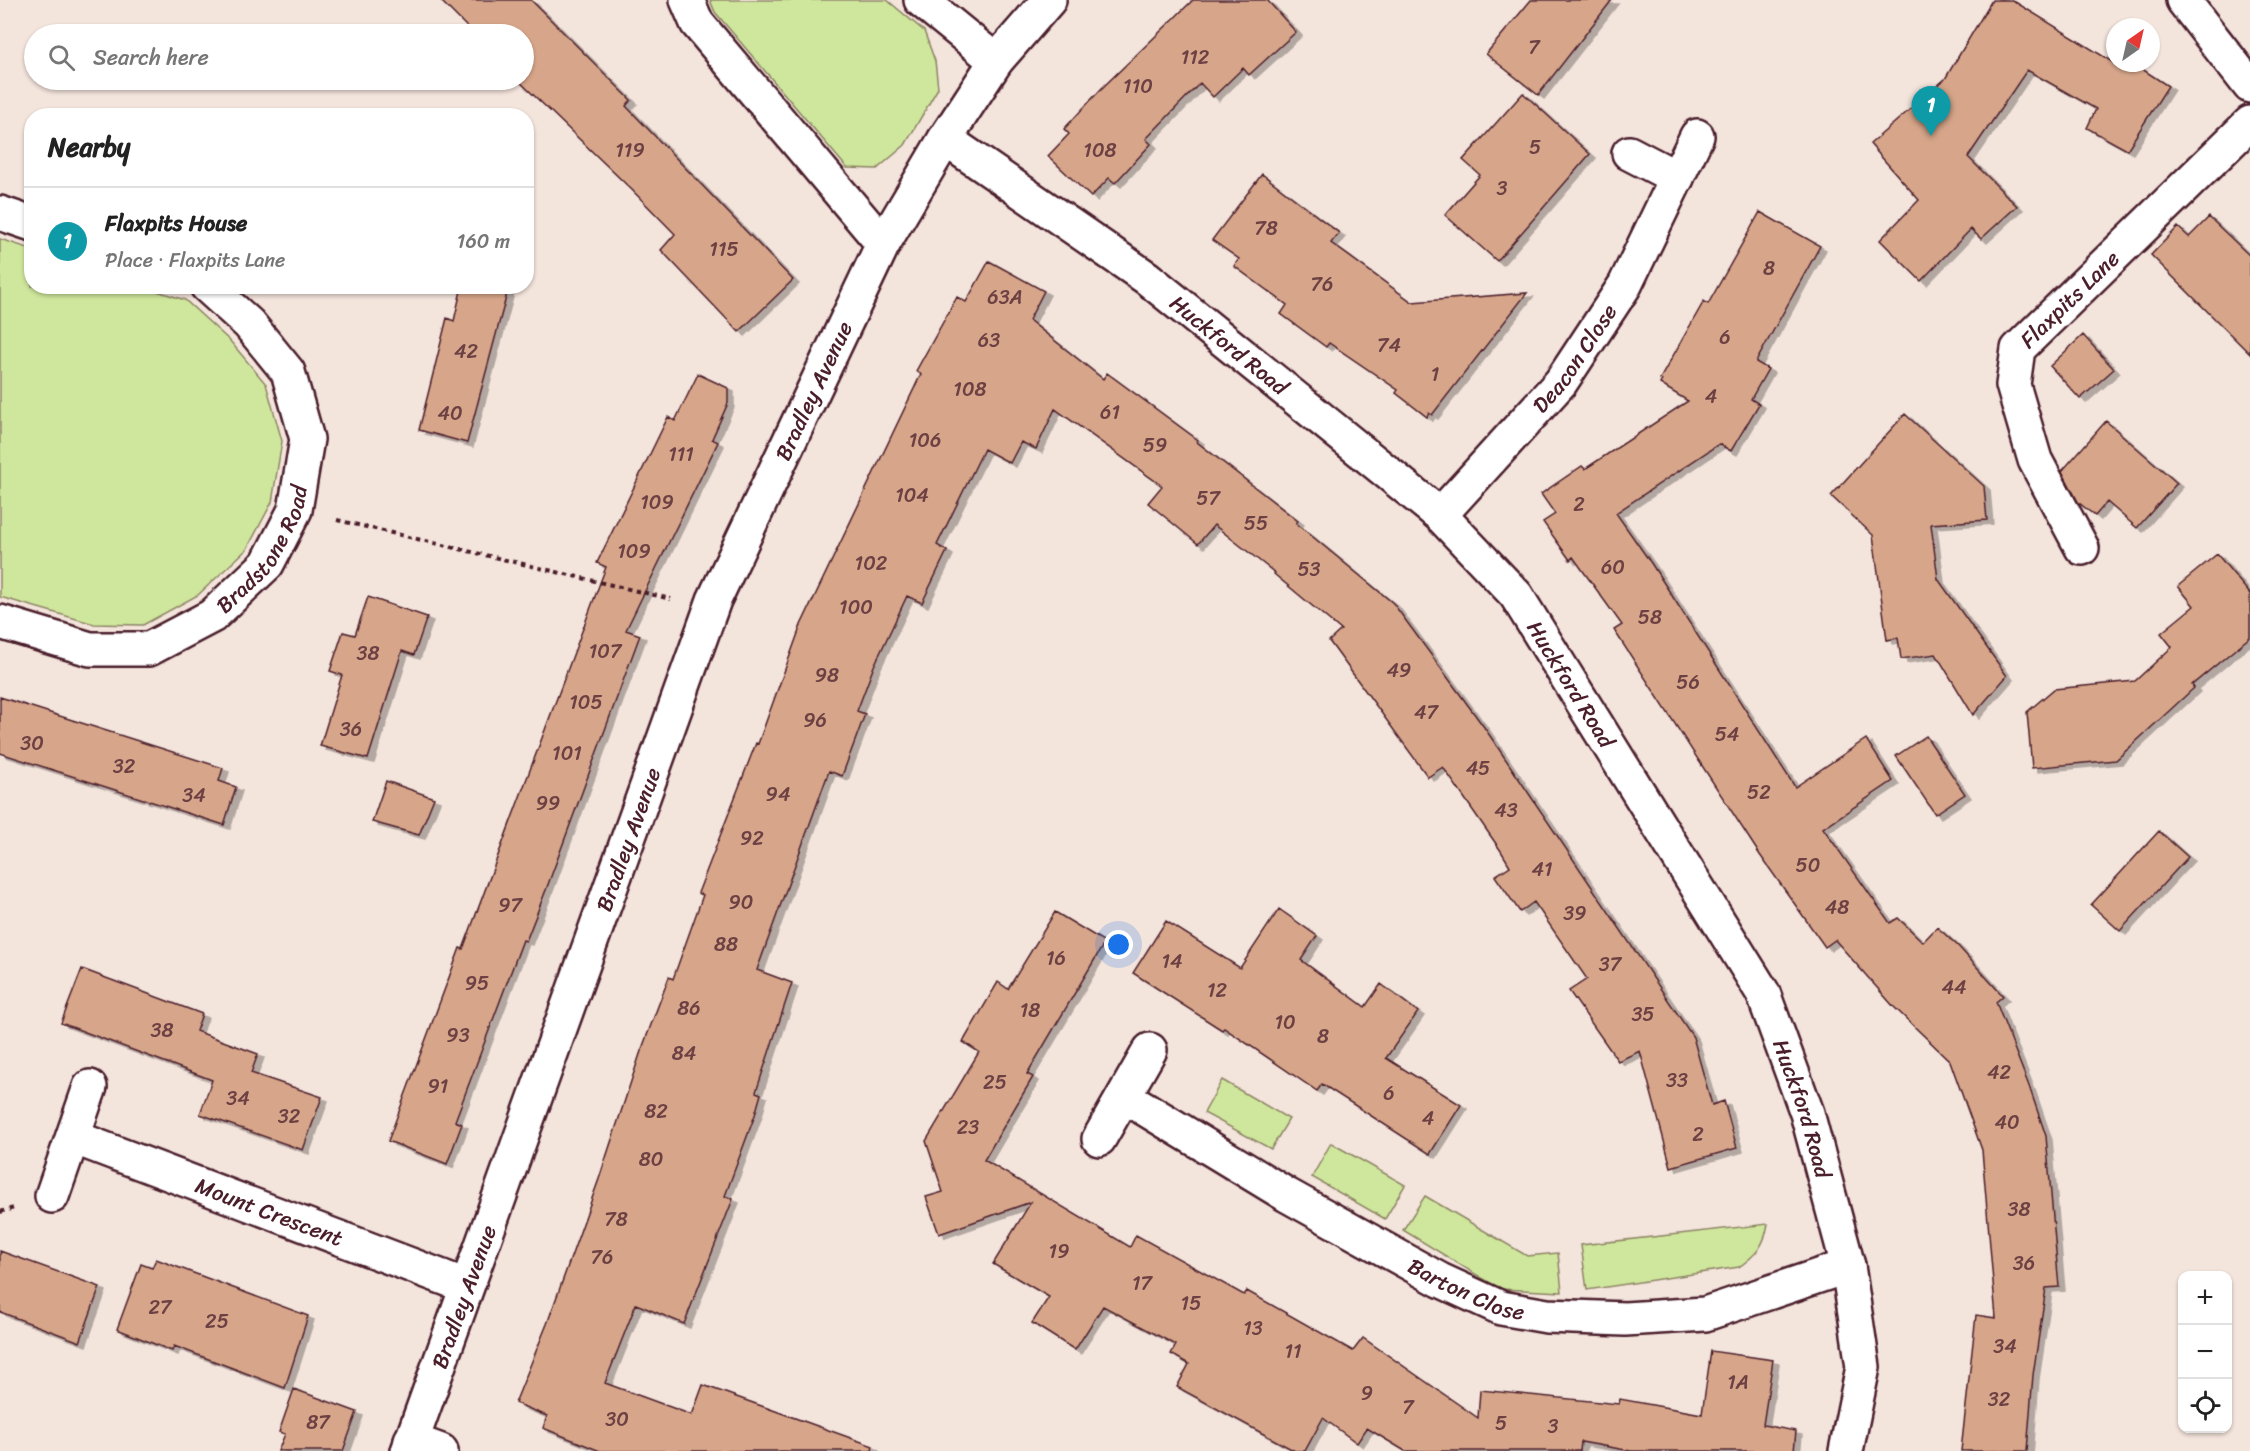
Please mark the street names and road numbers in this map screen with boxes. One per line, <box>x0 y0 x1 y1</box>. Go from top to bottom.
street label: Flaxpits Lane <box>2010 241 2129 358</box>
street label: Huckford Road <box>1161 284 1298 406</box>
street label: Deacon Close <box>1522 296 1628 423</box>
street label: Bradley Avenue <box>764 315 864 467</box>
street label: Bradstone Road <box>207 481 319 623</box>
street label: Huckford Road <box>1516 613 1626 757</box>
street label: Bradley Avenue <box>585 762 672 917</box>
street label: Huckford Road <box>1761 1034 1843 1184</box>
street label: Mount Crescent <box>190 1166 349 1258</box>
street label: Bradley Avenue <box>420 1219 508 1374</box>
street label: Barton Close <box>1400 1247 1527 1332</box>

